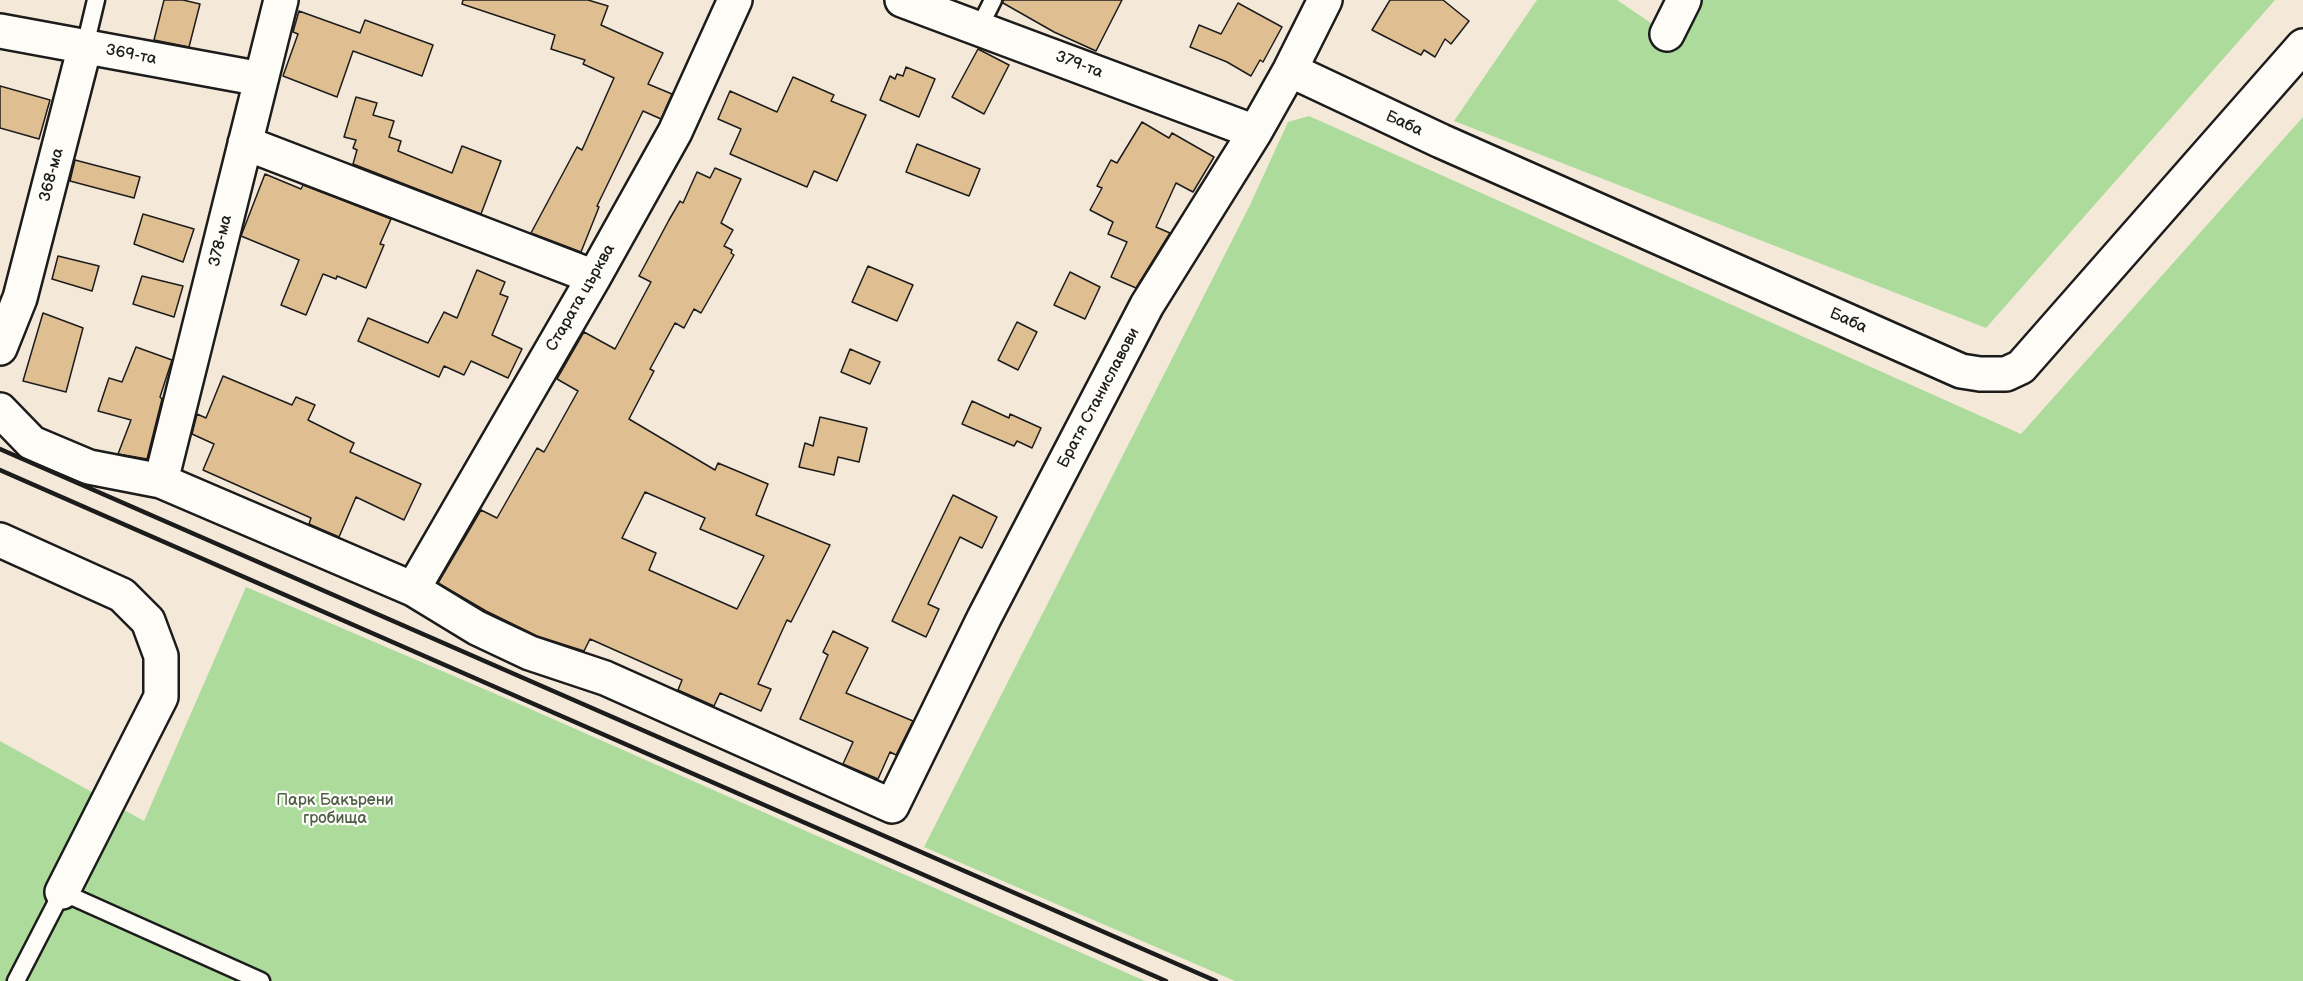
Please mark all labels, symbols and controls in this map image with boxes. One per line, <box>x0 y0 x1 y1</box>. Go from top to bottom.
street label: 369-та <box>104 41 158 69</box>
street label: 379-та <box>1053 47 1105 83</box>
street label: Баба <box>1382 107 1426 141</box>
street label: 368-ма <box>36 146 68 204</box>
street label: 378-ма <box>205 213 237 269</box>
street label: Старата църква <box>543 241 619 355</box>
street label: Баба <box>1826 304 1870 338</box>
street label: Братя Станиславови <box>1054 325 1144 471</box>
park label: Парк Бакърени гробища <box>276 791 394 829</box>

